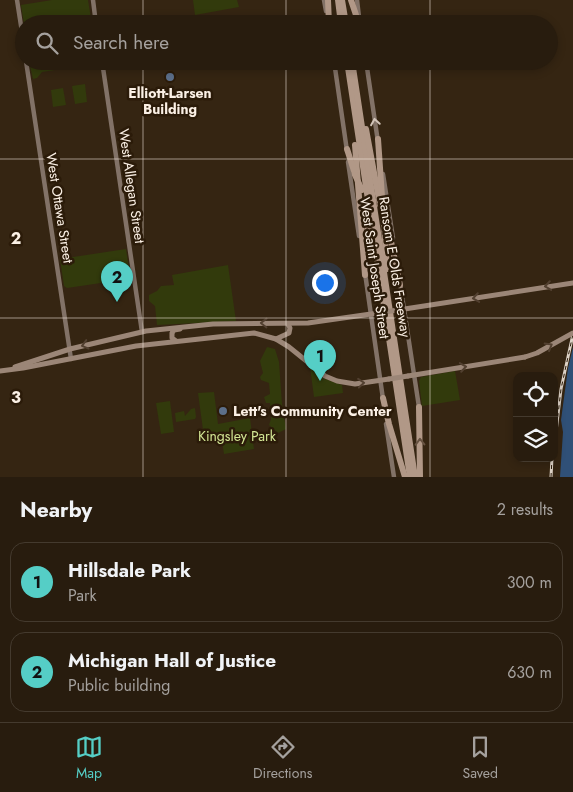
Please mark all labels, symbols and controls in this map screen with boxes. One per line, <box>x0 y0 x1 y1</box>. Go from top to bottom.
search box <box>15 15 558 70</box>
icon: search <box>33 29 61 57</box>
text: Search here <box>73 29 169 56</box>
marker: Elliott-Larsen Building <box>164 71 176 83</box>
place label: Elliott-Larsen Building <box>128 83 212 119</box>
one-way arrow <box>370 118 380 127</box>
street label: West Allegan Street <box>114 127 150 245</box>
street label: West Ottawa Street <box>41 151 79 265</box>
street label: Ransom E Olds Freeway <box>374 195 416 340</box>
street label: West Saint Joseph Street <box>355 196 395 341</box>
text: 2 <box>11 227 21 250</box>
pin: 2 <box>101 261 133 302</box>
your location <box>312 270 338 296</box>
one-way arrow <box>544 281 553 291</box>
one-way arrow <box>471 292 480 302</box>
one-way arrow <box>259 318 267 328</box>
one-way arrow <box>81 339 89 350</box>
pin: 1 <box>304 340 336 381</box>
one-way arrow <box>544 343 553 353</box>
one-way arrow <box>458 363 467 373</box>
map controls <box>513 372 558 462</box>
button: locate <box>513 372 558 417</box>
one-way arrow <box>357 378 365 389</box>
text: 3 <box>11 386 21 409</box>
place label: Lett's Community Center <box>233 401 392 421</box>
marker: Lett's Community Center <box>217 405 229 417</box>
button: layers <box>513 417 558 462</box>
park label: Kingsley Park <box>198 426 277 446</box>
one-way arrow <box>415 438 425 446</box>
text: Nearby <box>20 495 92 525</box>
text: 2 results <box>497 498 553 521</box>
text: Hillsdale Park <box>68 557 191 584</box>
text: 1 <box>33 571 41 594</box>
text: 300 m <box>507 571 552 594</box>
text: Park <box>68 584 97 607</box>
text: Michigan Hall of Justice <box>68 647 276 674</box>
text: 2 <box>32 661 42 684</box>
text: 630 m <box>507 661 552 684</box>
text: Public building <box>68 674 170 697</box>
tab: Map <box>75 733 103 783</box>
tab: Directions <box>253 733 312 783</box>
tab: Saved <box>462 733 498 783</box>

